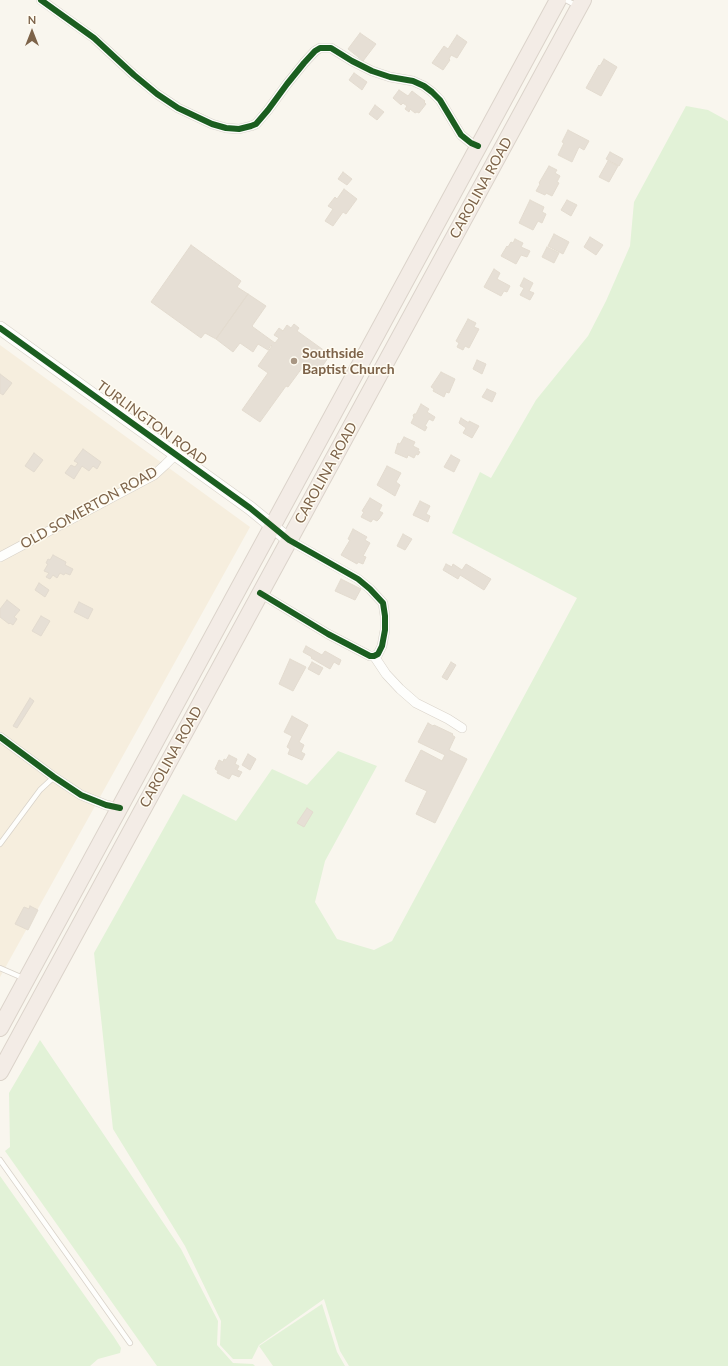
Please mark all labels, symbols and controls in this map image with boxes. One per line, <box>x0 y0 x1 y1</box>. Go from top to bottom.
north arrow <box>12 12 52 52</box>
text: N <box>28 13 36 26</box>
street label: CAROLINA ROAD <box>446 134 516 242</box>
place label: Southside Baptist Church <box>302 345 395 378</box>
marker: Southside Baptist Church <box>289 356 299 366</box>
street label: TURLINGTON ROAD <box>94 377 210 469</box>
street label: CAROLINA ROAD <box>291 419 361 527</box>
street label: OLD SOMERTON ROAD <box>18 463 160 553</box>
street label: CAROLINA ROAD <box>136 703 206 811</box>

